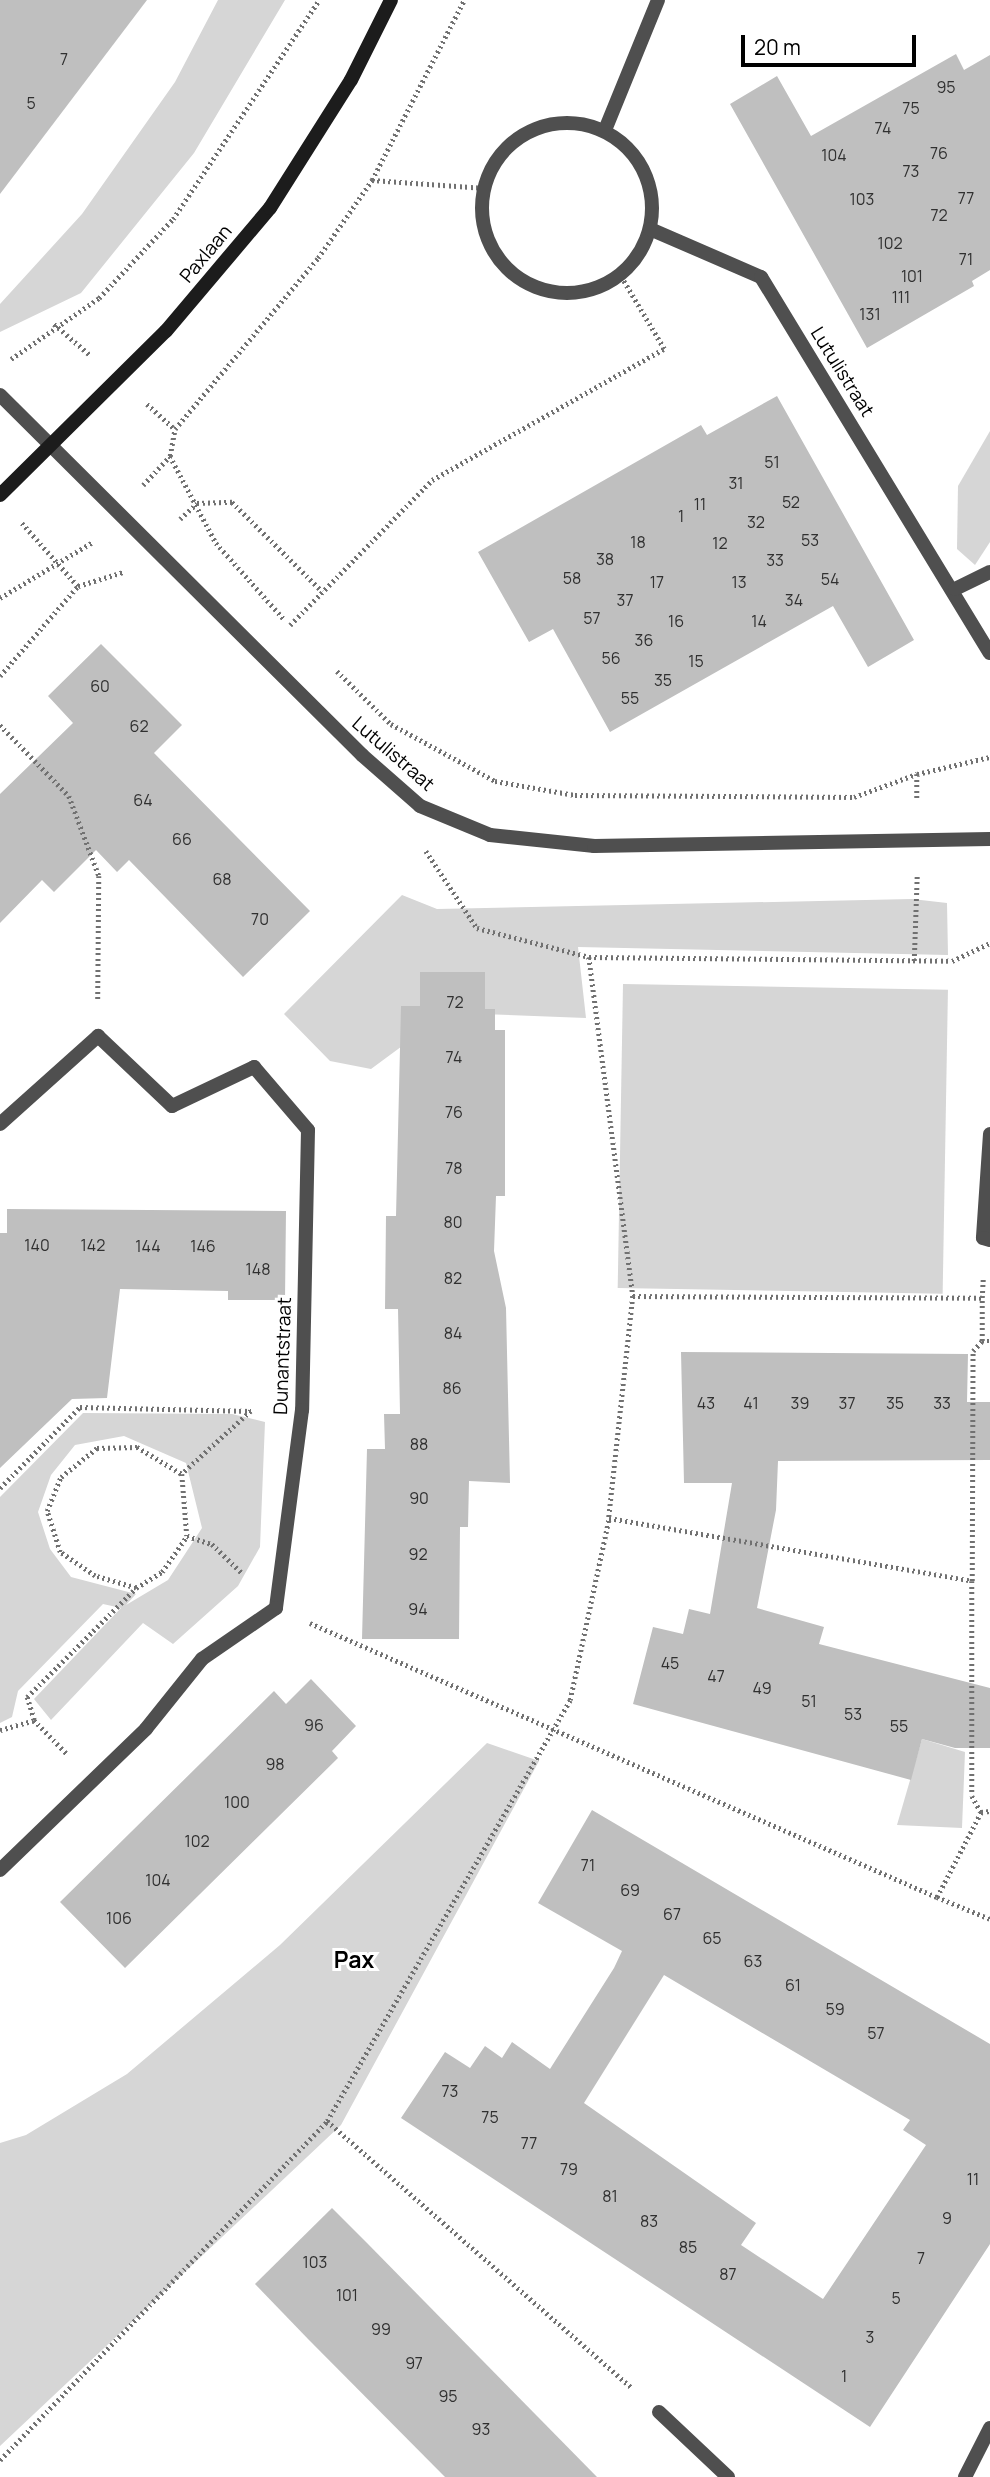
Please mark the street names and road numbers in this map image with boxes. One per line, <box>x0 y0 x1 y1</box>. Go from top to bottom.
street label: Paxlaan <box>175 220 237 288</box>
street label: Lutulistraat <box>805 323 879 421</box>
street label: Lutulistraat <box>347 712 439 796</box>
street label: Dunantstraat <box>270 1297 296 1415</box>

